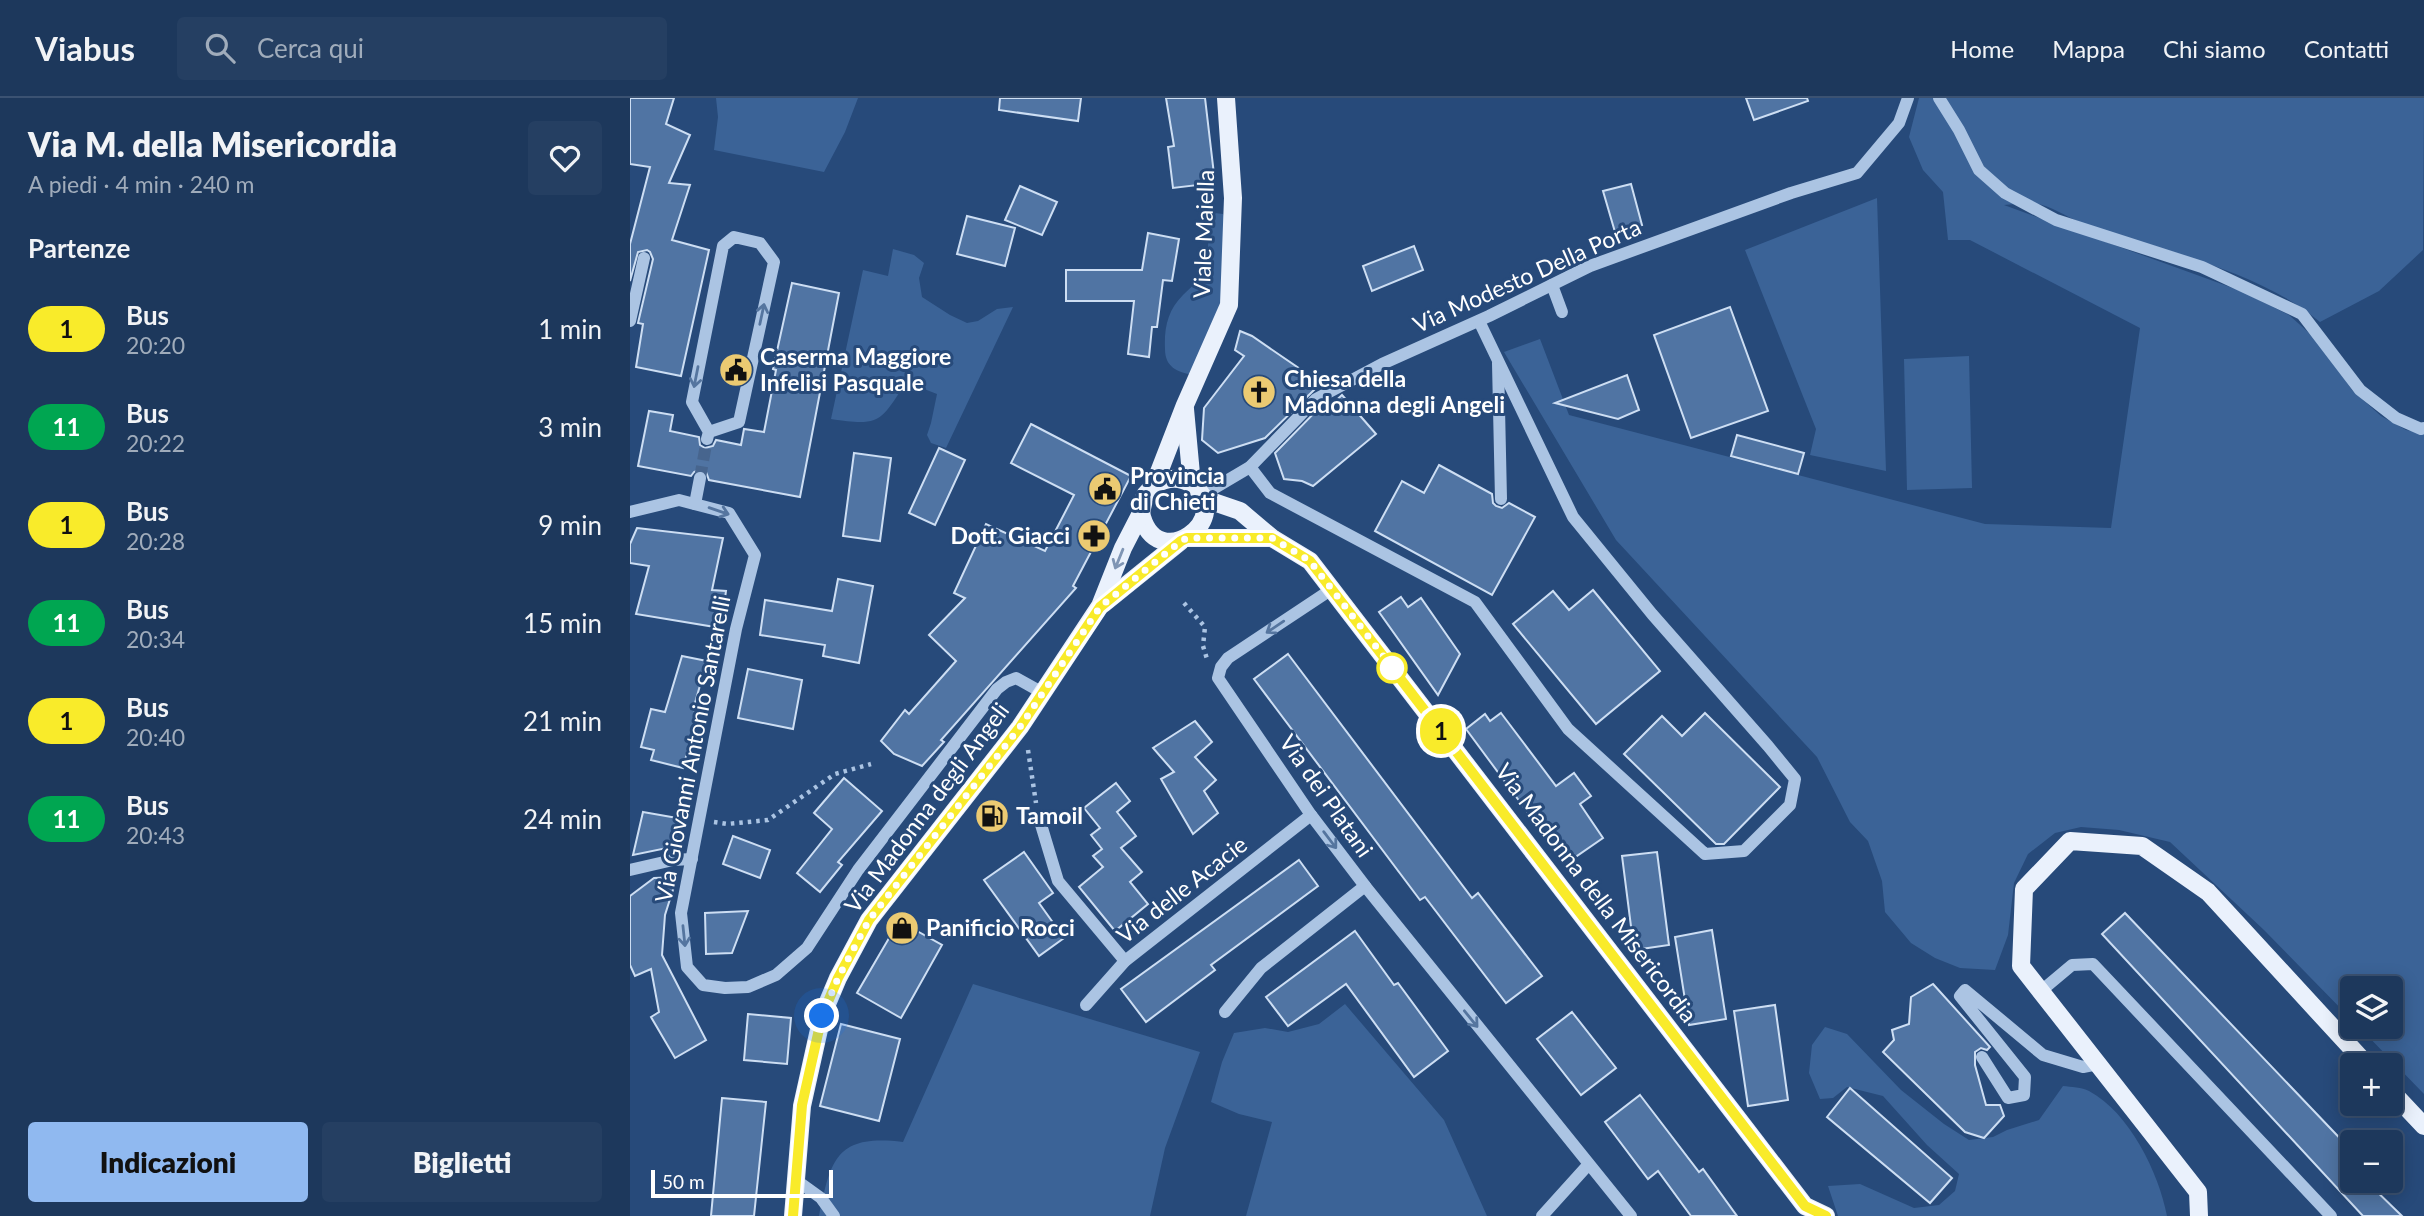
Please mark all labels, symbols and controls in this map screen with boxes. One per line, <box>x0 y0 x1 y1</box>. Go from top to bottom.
search box <box>177 17 667 80</box>
text: Viabus <box>35 28 135 68</box>
icon: search <box>201 29 239 67</box>
text: Cerca qui <box>257 32 364 64</box>
text: Home <box>1950 34 2014 63</box>
text: Mappa <box>2052 34 2125 63</box>
text: Chi siamo <box>2163 34 2266 63</box>
text: Contatti <box>2304 34 2389 63</box>
button: heart <box>528 121 602 195</box>
text: Via M. della Misericordia <box>28 124 397 164</box>
street label: Viale Maiella <box>1187 169 1219 299</box>
text: A piedi · 4 min · 240 m <box>28 170 254 198</box>
street label: Via Modesto Della Porta <box>1408 212 1645 338</box>
text: Partenze <box>28 232 130 264</box>
text: Bus <box>126 299 169 331</box>
one-way arrow <box>756 303 770 326</box>
text: 1 min <box>538 313 602 345</box>
text: 1 <box>60 314 73 343</box>
text: 20:20 <box>126 331 185 359</box>
place label: Caserma Maggiore Infelisi Pasquale <box>760 342 951 396</box>
public building icon: Caserma Maggiore Infelisi Pasquale <box>717 351 755 389</box>
place label: Chiesa della Madonna degli Angeli <box>1284 364 1505 418</box>
one-way arrow <box>689 365 703 388</box>
church icon: Chiesa della Madonna degli Angeli <box>1240 373 1278 411</box>
text: Bus <box>126 397 169 429</box>
text: 3 min <box>538 411 602 443</box>
text: 11 <box>53 412 80 441</box>
text: 20:22 <box>126 429 185 457</box>
place label: Provincia di Chieti <box>1130 461 1225 515</box>
public building icon: Provincia di Chieti <box>1086 470 1124 508</box>
text: Bus <box>126 495 169 527</box>
one-way arrow <box>708 506 729 518</box>
text: 9 min <box>538 509 602 541</box>
text: 1 <box>60 510 73 539</box>
pharmacy icon: Dott. Giacci <box>1075 517 1113 555</box>
place label: Dott. Giacci <box>950 521 1070 549</box>
text: 20:28 <box>126 527 185 555</box>
one-way arrow <box>1111 547 1124 569</box>
text: Bus <box>126 593 169 625</box>
street label: Via Giovanni Antonio Santarelli <box>649 593 736 905</box>
text: 15 min <box>523 607 602 639</box>
text: 11 <box>53 608 80 637</box>
one-way arrow <box>1266 619 1285 634</box>
text: 20:34 <box>126 625 185 653</box>
unlabelled marker <box>1377 653 1407 683</box>
text: Bus <box>126 691 169 723</box>
street label: Via Madonna degli Angeli <box>838 697 1014 918</box>
text: 21 min <box>523 705 602 737</box>
text: 1 <box>60 706 73 735</box>
line badge: 1 <box>1418 708 1464 754</box>
text: 1 <box>1434 716 1448 745</box>
text: 20:40 <box>126 723 185 751</box>
street label: Via dei Platani <box>1274 729 1379 862</box>
street label: Via Madonna della Misericordia <box>1490 757 1703 1028</box>
text: Bus <box>126 789 169 821</box>
fuel station icon: Tamoil <box>973 797 1011 835</box>
place label: Tamoil <box>1016 801 1083 829</box>
text: 24 min <box>523 803 602 835</box>
text: 11 <box>53 804 80 833</box>
text: 20:43 <box>126 821 185 849</box>
street label: Via delle Acacie <box>1111 830 1252 949</box>
one-way arrow <box>1323 830 1337 849</box>
shop icon: Panificio Rocci <box>883 909 921 947</box>
place label: Panificio Rocci <box>926 913 1075 941</box>
one-way arrow <box>678 924 691 947</box>
map controls <box>2340 976 2403 1193</box>
button: layers <box>2340 976 2403 1039</box>
your location <box>804 998 839 1033</box>
one-way arrow <box>1463 1009 1479 1027</box>
button: + <box>2340 1053 2403 1116</box>
button: Indicazioni <box>28 1122 308 1202</box>
button: Biglietti <box>322 1122 602 1202</box>
button: − <box>2340 1130 2403 1193</box>
scale bar <box>651 1167 833 1199</box>
text: 50 m <box>662 1170 705 1193</box>

